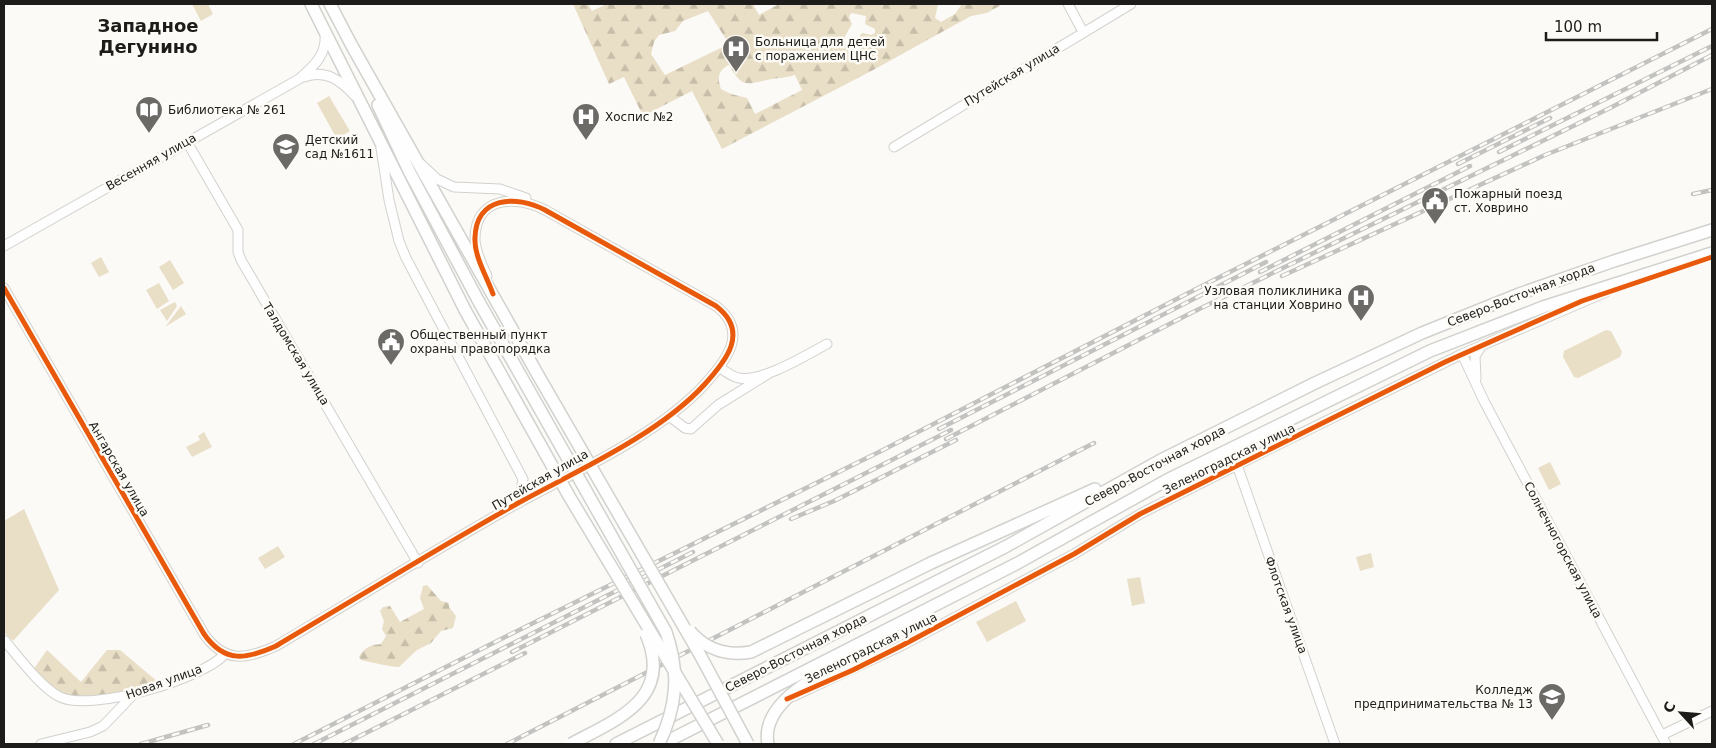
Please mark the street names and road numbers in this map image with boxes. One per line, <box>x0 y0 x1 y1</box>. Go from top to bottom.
street label: Путейская улица <box>962 41 1062 109</box>
street label: Весенняя улица <box>103 131 199 193</box>
street label: Северо-Восточная хорда <box>1445 260 1597 330</box>
street label: Талдомская улица <box>259 299 332 408</box>
street label: Ангарская улица <box>86 419 152 519</box>
street label: Зеленоградская улица <box>1161 421 1297 497</box>
street label: Северо-Восточная хорда <box>1082 423 1228 509</box>
street label: Путейская улица <box>489 447 591 513</box>
street label: Солнечногорская улица <box>1521 479 1605 621</box>
street label: Флотская улица <box>1262 554 1310 656</box>
street label: Зеленоградская улица <box>803 610 939 686</box>
street label: Северо-Восточная хорда <box>723 611 869 695</box>
street label: Новая улица <box>124 662 204 702</box>

